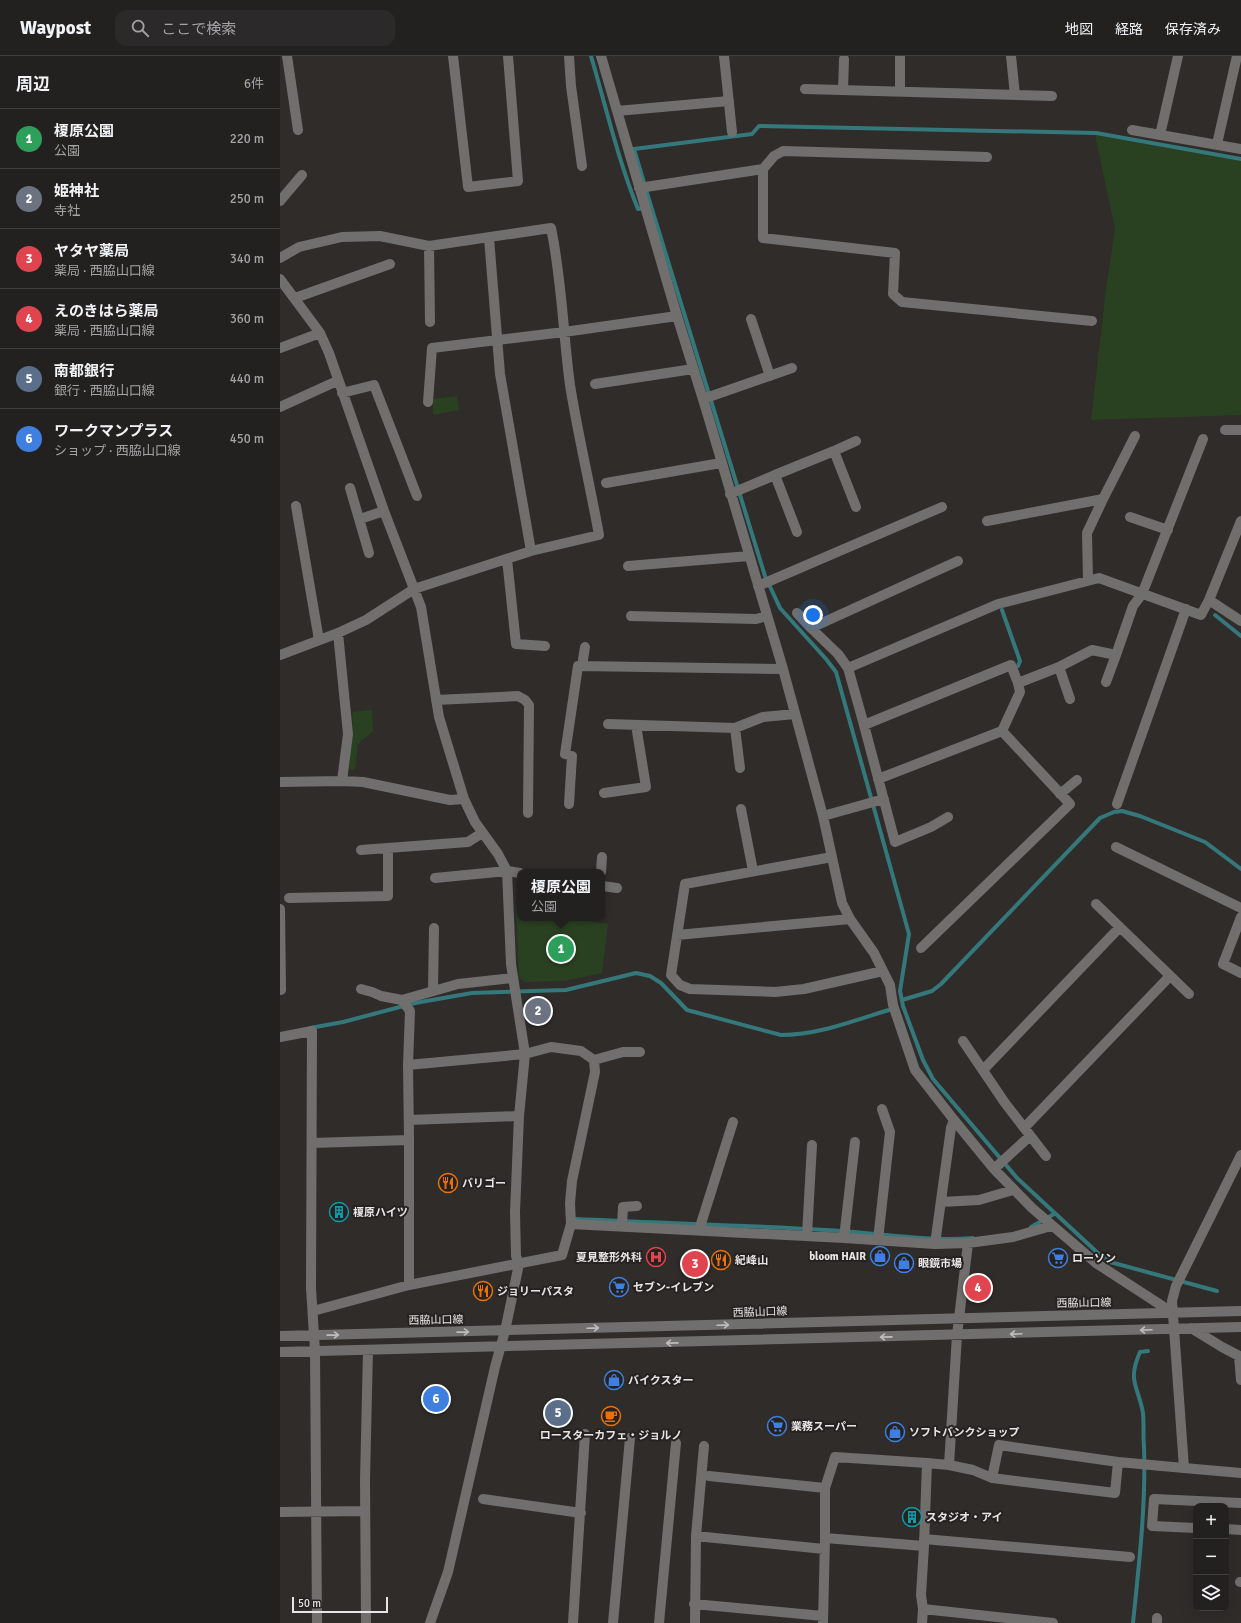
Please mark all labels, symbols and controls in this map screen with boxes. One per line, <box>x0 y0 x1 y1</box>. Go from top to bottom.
search box <box>115 10 395 46</box>
text: Waypost <box>20 16 91 40</box>
icon: search <box>129 17 151 39</box>
text: ここで検索 <box>161 20 236 38</box>
text: 地図 <box>1065 21 1093 38</box>
text: 経路 <box>1115 21 1143 38</box>
text: 保存済み <box>1165 21 1221 38</box>
text: 周辺 <box>16 74 50 95</box>
text: 6件 <box>244 76 264 92</box>
text: 榎原公園 <box>54 122 114 140</box>
text: 1 <box>25 131 33 147</box>
text: 220 m <box>230 131 264 147</box>
text: 公園 <box>54 143 80 159</box>
text: 姫神社 <box>54 182 99 200</box>
text: 2 <box>25 191 33 207</box>
text: 250 m <box>230 191 264 207</box>
text: 寺社 <box>54 203 80 219</box>
text: ヤタヤ薬局 <box>54 242 129 260</box>
text: 3 <box>25 251 33 267</box>
text: 340 m <box>230 251 264 267</box>
text: 薬局 · 西脇山口線 <box>54 263 155 279</box>
text: えのきはら薬局 <box>54 302 159 320</box>
text: 4 <box>25 311 33 327</box>
text: 360 m <box>230 311 264 327</box>
text: 薬局 · 西脇山口線 <box>54 323 155 339</box>
text: 南都銀行 <box>54 362 114 380</box>
text: 5 <box>25 371 33 387</box>
text: 440 m <box>230 371 264 387</box>
text: 銀行 · 西脇山口線 <box>54 383 155 399</box>
text: ワークマンプラス <box>54 422 173 440</box>
text: 6 <box>25 431 33 447</box>
text: 450 m <box>230 431 264 447</box>
text: ショップ · 西脇山口線 <box>54 443 181 459</box>
your location <box>803 605 823 625</box>
popup <box>517 869 605 921</box>
text: 榎原公園 <box>531 878 591 896</box>
text: 公園 <box>531 899 557 915</box>
pin: 1 <box>548 934 574 964</box>
pin: 2 <box>525 996 551 1026</box>
restaurant icon: バリゴー <box>437 1172 459 1194</box>
place label: バリゴー <box>462 1177 506 1190</box>
building icon: 榎原ハイツ <box>328 1201 350 1223</box>
place label: 榎原ハイツ <box>353 1206 408 1219</box>
shop icon: bloom HAIR <box>869 1245 891 1267</box>
hospital icon: 夏見整形外科 <box>645 1246 667 1268</box>
supermarket icon: ローソン <box>1047 1247 1069 1269</box>
pin: 3 <box>682 1249 708 1279</box>
restaurant icon: 紀峰山 <box>710 1249 732 1271</box>
place label: bloom HAIR <box>809 1250 866 1263</box>
place label: 夏見整形外科 <box>576 1251 642 1264</box>
shop icon: 眼鏡市場 <box>893 1252 915 1274</box>
place label: ローソン <box>1072 1252 1116 1265</box>
place label: 紀峰山 <box>735 1254 768 1267</box>
place label: 眼鏡市場 <box>918 1257 962 1270</box>
pin: 4 <box>965 1273 991 1303</box>
supermarket icon: セブン-イレブン <box>608 1276 630 1298</box>
restaurant icon: ジョリーパスタ <box>472 1280 494 1302</box>
place label: セブン-イレブン <box>633 1281 714 1294</box>
place label: ジョリーパスタ <box>497 1285 574 1298</box>
street label: 西脇山口線 <box>1056 1296 1112 1310</box>
street label: 西脇山口線 <box>732 1305 788 1319</box>
street label: 西脇山口線 <box>408 1313 464 1327</box>
one-way arrow <box>716 1321 729 1329</box>
one-way arrow <box>586 1324 599 1332</box>
one-way arrow <box>1140 1326 1153 1333</box>
one-way arrow <box>456 1328 469 1336</box>
one-way arrow <box>1010 1330 1023 1337</box>
one-way arrow <box>326 1331 339 1339</box>
one-way arrow <box>880 1333 893 1341</box>
one-way arrow <box>666 1339 679 1347</box>
shop icon: バイクスター <box>603 1369 625 1391</box>
place label: バイクスター <box>628 1374 693 1387</box>
pin: 6 <box>423 1384 449 1414</box>
pin: 5 <box>545 1398 571 1428</box>
cafe icon: ロースターカフェ・ジョルノ <box>600 1405 622 1427</box>
supermarket icon: 業務スーパー <box>766 1415 788 1437</box>
place label: 業務スーパー <box>791 1420 857 1433</box>
shop icon: ソフトバンクショップ <box>884 1421 906 1443</box>
place label: ソフトバンクショップ <box>909 1426 1020 1439</box>
place label: ロースターカフェ・ジョルノ <box>540 1429 682 1442</box>
map controls <box>1193 1503 1229 1611</box>
button: + <box>1193 1503 1229 1539</box>
building icon: スタジオ・アイ <box>901 1506 923 1528</box>
place label: スタジオ・アイ <box>926 1511 1002 1524</box>
button: − <box>1193 1539 1229 1575</box>
button: layers <box>1193 1575 1229 1611</box>
scale bar <box>292 1595 388 1614</box>
text: 50 m <box>298 1597 321 1610</box>

